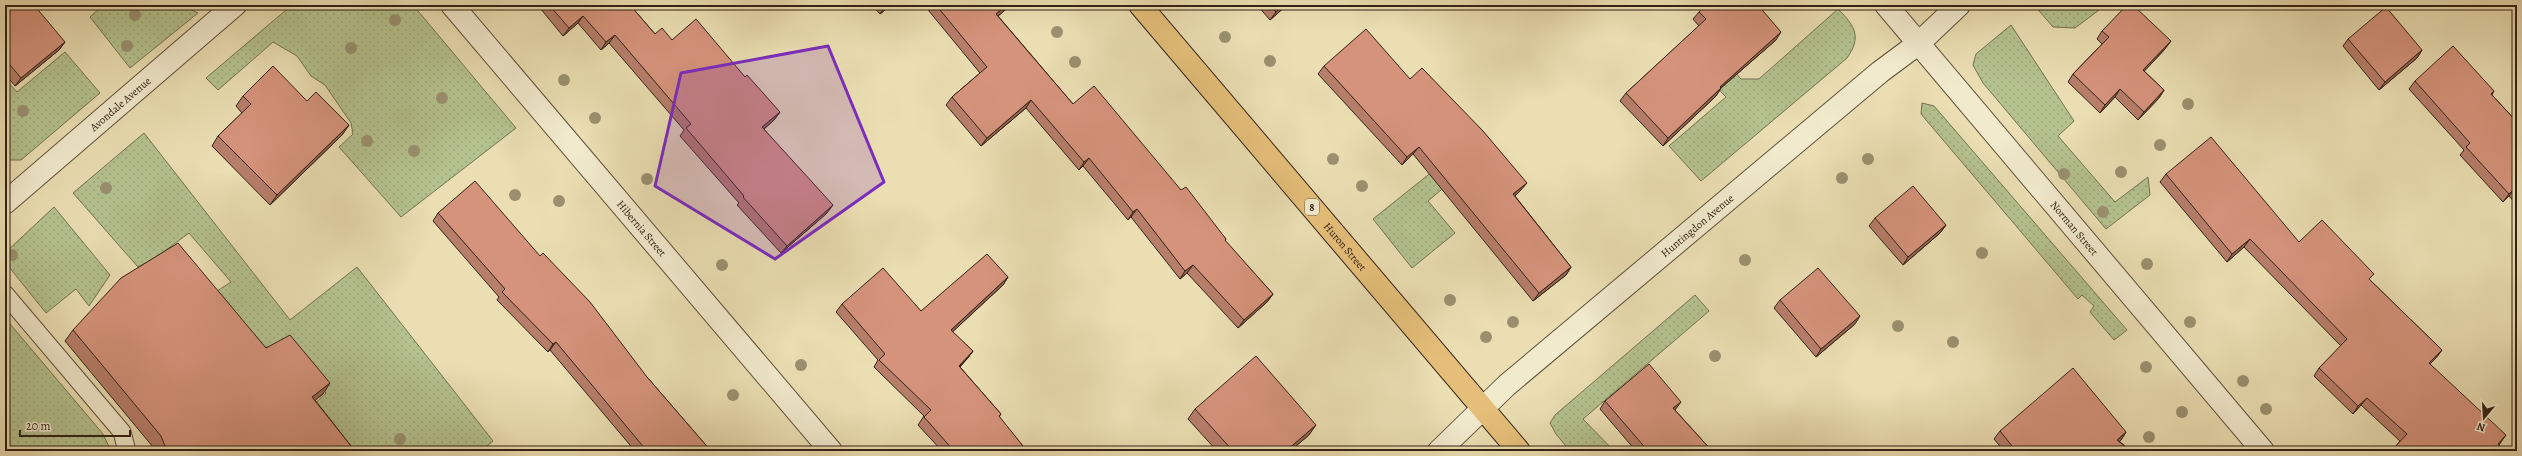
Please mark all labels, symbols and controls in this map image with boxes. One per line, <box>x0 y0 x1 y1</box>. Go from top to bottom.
street label: Avondale Avenue <box>86 73 154 135</box>
street label: Huntingdon Avenue <box>1657 190 1737 260</box>
street label: Hibernia Street <box>613 197 670 260</box>
street label: Norman Street <box>2047 198 2102 259</box>
road number: 8 <box>1305 199 1319 215</box>
street label: Huron Street <box>1320 219 1370 274</box>
north arrow <box>2464 398 2504 438</box>
scale bar <box>20 412 130 438</box>
text: 20 m <box>26 418 50 434</box>
text: N <box>2475 419 2487 435</box>

